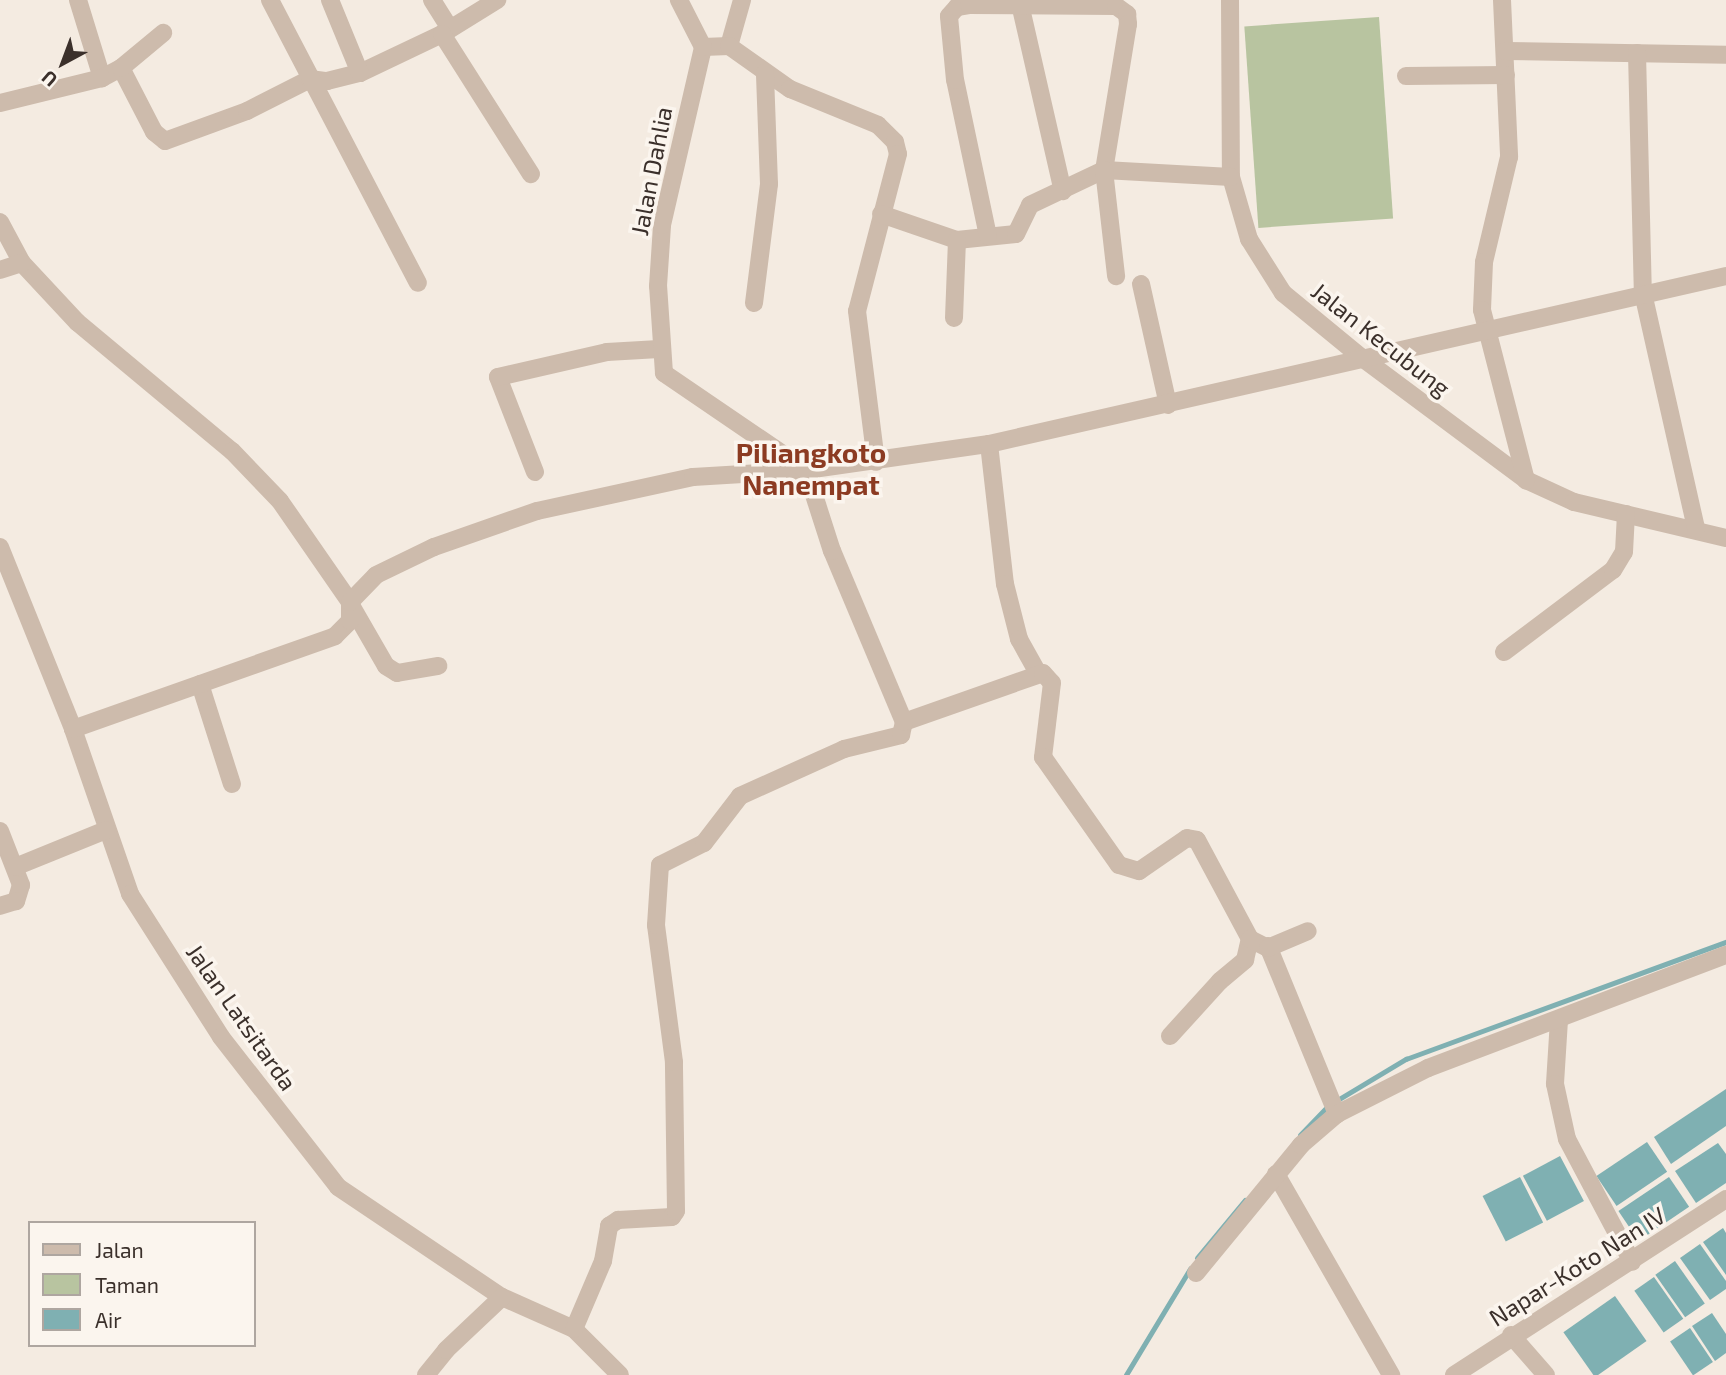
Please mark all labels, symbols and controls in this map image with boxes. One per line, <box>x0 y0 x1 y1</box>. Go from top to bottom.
north arrow <box>28 28 98 98</box>
text: U <box>36 66 61 92</box>
street label: Jalan Dahlia <box>624 104 678 238</box>
street label: Jalan Kecubung <box>1306 276 1456 402</box>
district label: Piliangkoto Nanempat <box>736 435 886 501</box>
street label: Jalan Latsitarda <box>181 938 303 1096</box>
street label: Napar-Koto Nan IV <box>1484 1200 1670 1332</box>
legend <box>28 1221 256 1347</box>
text: Jalan <box>95 1237 144 1262</box>
text: Taman <box>95 1272 159 1297</box>
text: Air <box>95 1307 122 1332</box>

